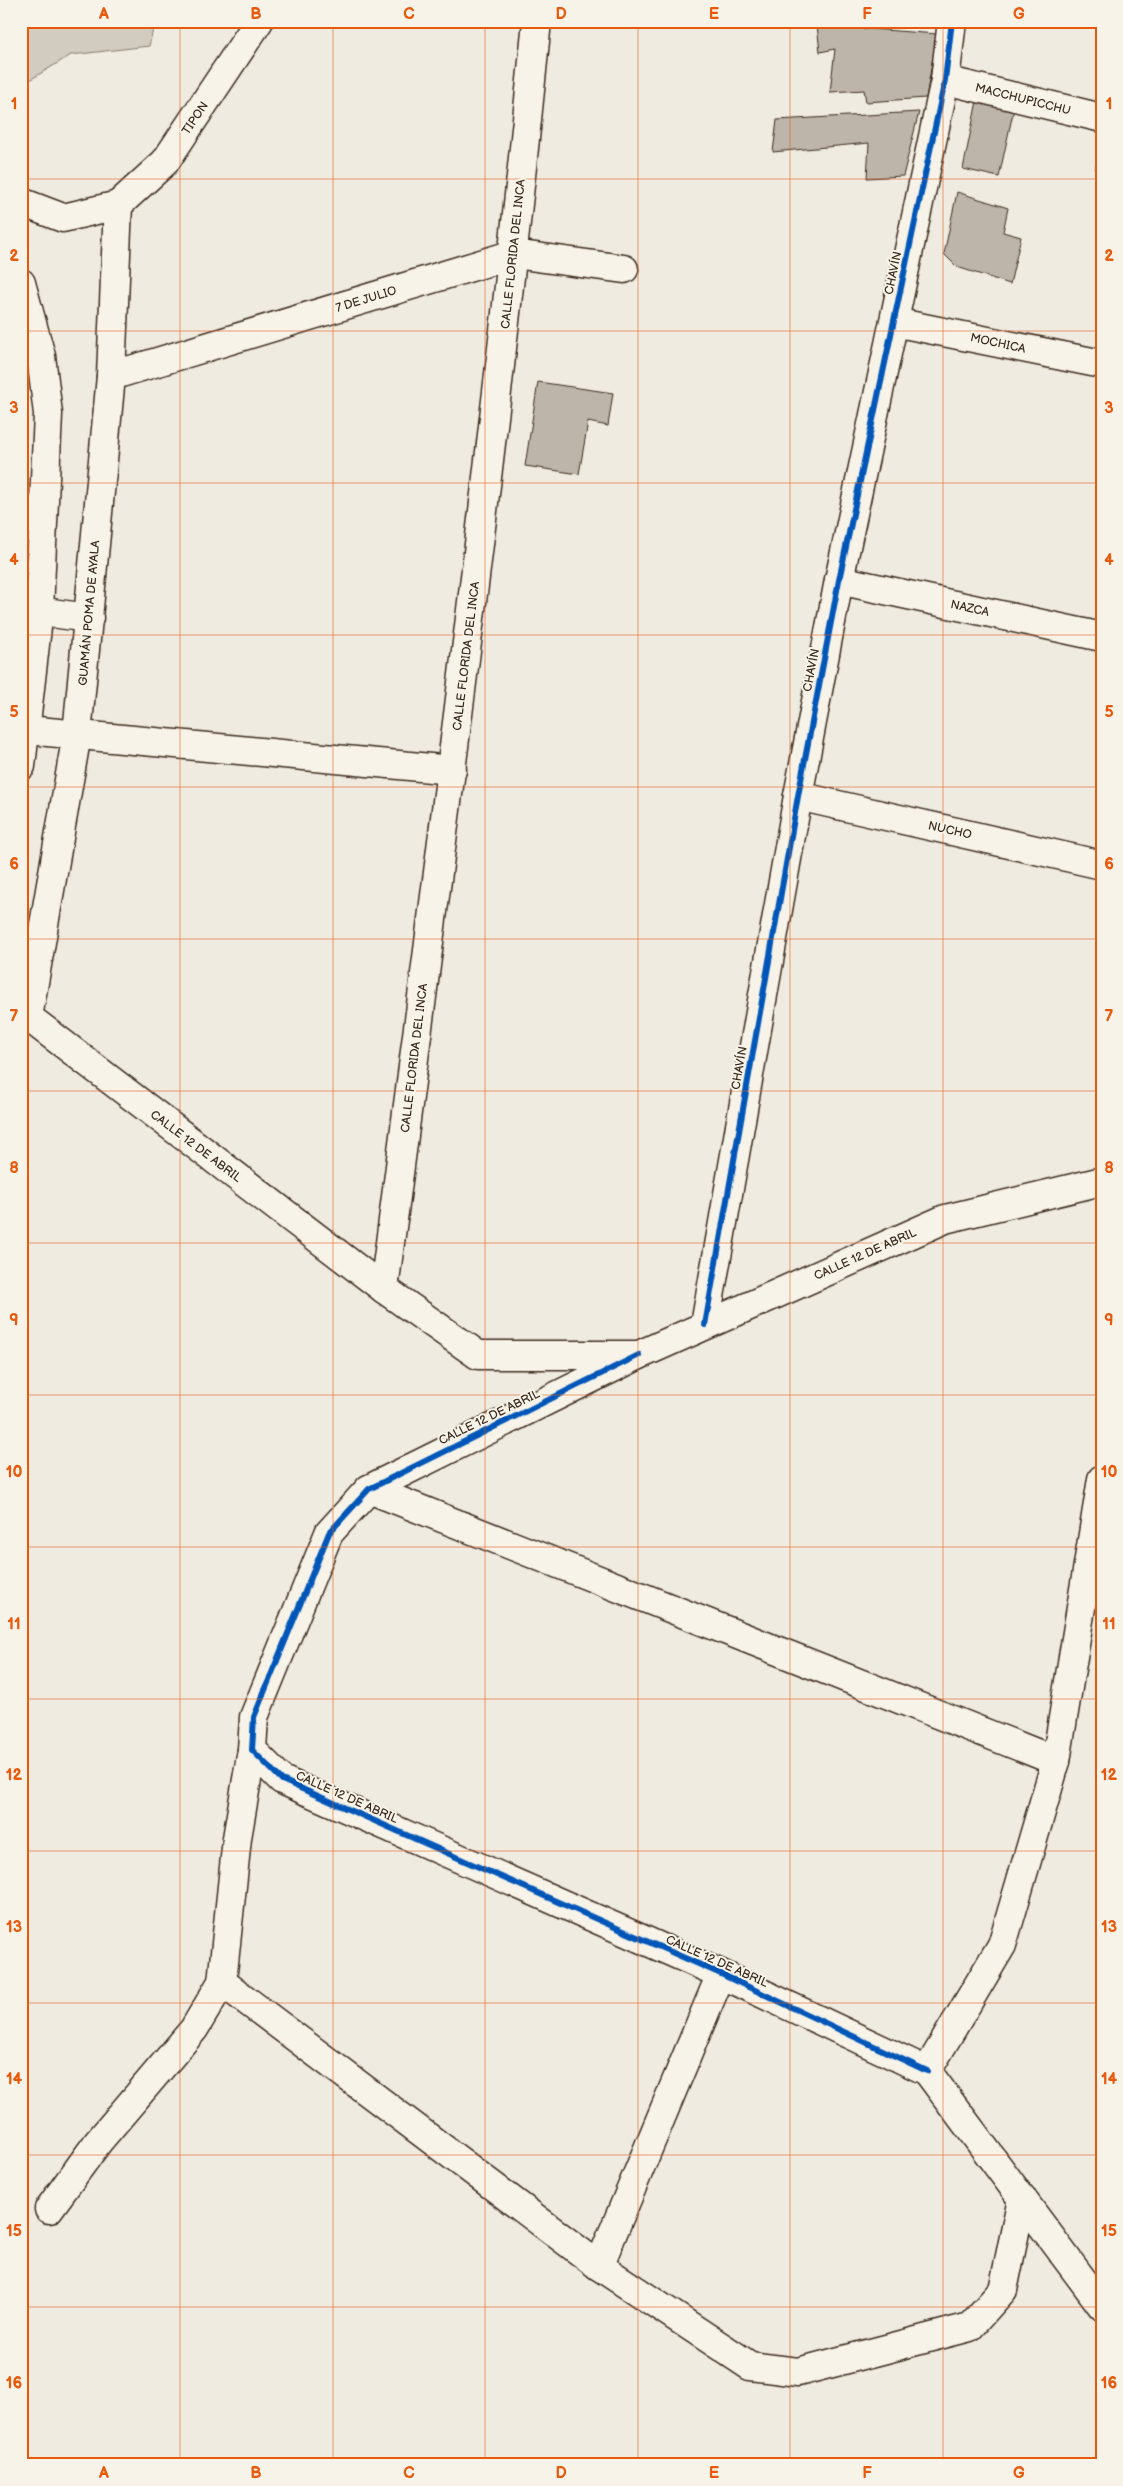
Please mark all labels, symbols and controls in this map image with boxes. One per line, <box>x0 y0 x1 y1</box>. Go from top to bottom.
text: A <box>98 5 109 24</box>
text: B <box>250 5 262 24</box>
text: C <box>403 5 415 24</box>
text: D <box>555 5 567 24</box>
text: E <box>709 5 719 24</box>
text: F <box>862 5 872 24</box>
text: G <box>1013 5 1025 24</box>
street label: MACCHUPICCHU <box>974 80 1072 119</box>
text: 1 <box>11 95 17 114</box>
text: 1 <box>1106 95 1112 114</box>
street label: TIPON <box>179 99 212 138</box>
street label: CALLE FLORIDA DEL INCA <box>498 178 529 330</box>
text: 2 <box>9 247 19 266</box>
text: 2 <box>1104 247 1114 266</box>
street label: CHAVÍN <box>880 250 905 296</box>
street label: 7 DE JULIO <box>334 283 398 316</box>
street label: MOCHICA <box>969 330 1028 357</box>
text: 3 <box>9 399 19 418</box>
text: 3 <box>1104 399 1114 418</box>
street label: GUAMÁN POMA DE AYALA <box>74 539 103 686</box>
text: 4 <box>9 551 19 570</box>
text: 4 <box>1104 551 1114 570</box>
street label: CALLE FLORIDA DEL INCA <box>450 580 483 732</box>
street label: NAZCA <box>949 597 991 620</box>
street label: CHAVÍN <box>798 647 823 693</box>
text: 5 <box>9 703 19 722</box>
text: 5 <box>1104 703 1114 722</box>
street label: NUCHO <box>927 818 973 843</box>
text: 6 <box>9 855 19 874</box>
text: 6 <box>1104 855 1114 874</box>
street label: CALLE FLORIDA DEL INCA <box>398 982 431 1134</box>
text: 7 <box>10 1007 19 1026</box>
text: 7 <box>1105 1007 1114 1026</box>
street label: CHAVÍN <box>726 1045 751 1091</box>
street label: CALLE 12 DE ABRIL <box>147 1107 244 1186</box>
text: 8 <box>9 1159 19 1178</box>
text: 8 <box>1104 1159 1114 1178</box>
street label: CALLE 12 DE ABRIL <box>812 1225 919 1284</box>
text: 9 <box>9 1311 19 1330</box>
text: 9 <box>1104 1311 1114 1330</box>
street label: CALLE 12 DE ABRIL <box>436 1386 542 1448</box>
text: 10 <box>6 1463 22 1482</box>
text: 10 <box>1101 1463 1117 1482</box>
text: 11 <box>7 1615 21 1634</box>
text: 11 <box>1102 1615 1116 1634</box>
text: 12 <box>6 1766 23 1785</box>
text: 12 <box>1101 1766 1118 1785</box>
street label: CALLE 12 DE ABRIL <box>293 1768 400 1827</box>
text: 13 <box>6 1918 22 1937</box>
text: 13 <box>1101 1918 1117 1937</box>
street label: CALLE 12 DE ABRIL <box>663 1932 770 1991</box>
text: 14 <box>6 2070 23 2089</box>
text: 14 <box>1101 2070 1118 2089</box>
text: 15 <box>6 2222 22 2241</box>
text: 15 <box>1101 2222 1117 2241</box>
text: 16 <box>6 2374 23 2393</box>
text: 16 <box>1101 2374 1118 2393</box>
text: A <box>98 2464 109 2483</box>
text: B <box>250 2464 262 2483</box>
text: C <box>403 2464 415 2483</box>
text: D <box>555 2464 567 2483</box>
text: E <box>709 2464 719 2483</box>
text: F <box>862 2464 872 2483</box>
text: G <box>1013 2464 1025 2483</box>

